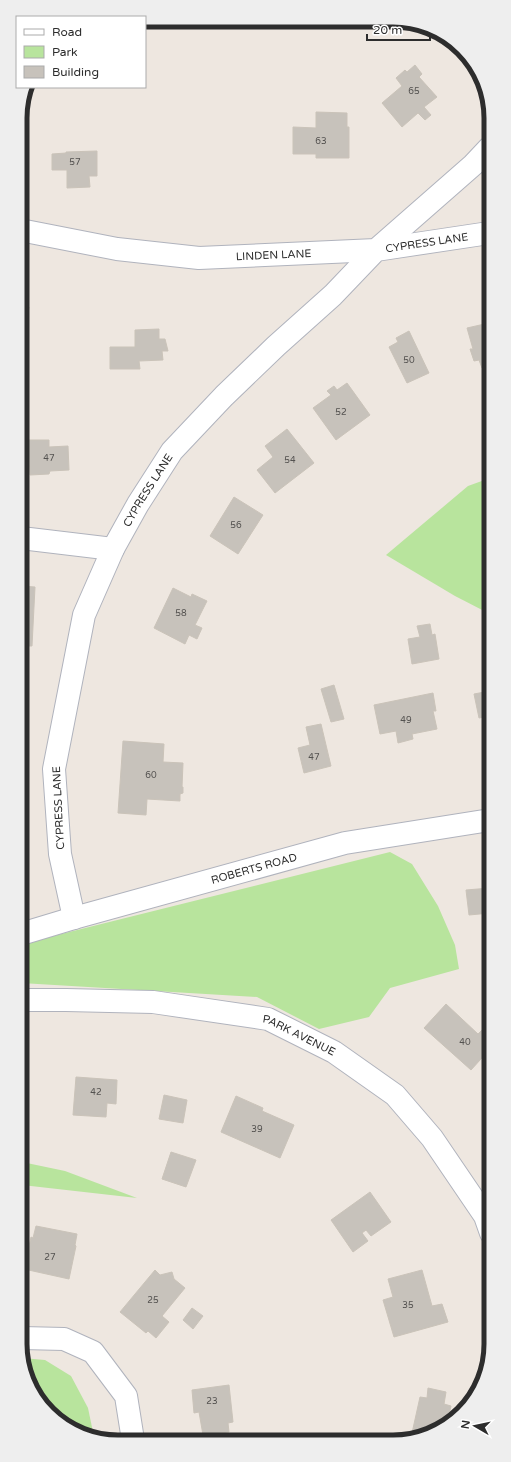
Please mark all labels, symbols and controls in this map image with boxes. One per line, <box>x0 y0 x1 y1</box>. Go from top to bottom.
legend <box>16 16 146 88</box>
scale bar <box>367 16 430 42</box>
text: 20 m <box>373 23 402 37</box>
text: Road <box>52 25 82 39</box>
text: Park <box>52 45 78 59</box>
text: Building <box>52 65 99 79</box>
house number: 65 <box>408 86 420 97</box>
house number: 63 <box>315 136 327 147</box>
house number: 57 <box>69 157 81 168</box>
street label: CYPRESS LANE <box>384 230 469 256</box>
street label: LINDEN LANE <box>236 247 312 263</box>
house number: 50 <box>403 355 415 366</box>
house number: 52 <box>335 407 347 418</box>
street label: CYPRESS LANE <box>121 451 176 529</box>
house number: 47 <box>43 453 55 464</box>
house number: 54 <box>284 455 296 466</box>
house number: 56 <box>230 520 242 531</box>
house number: 58 <box>175 608 187 619</box>
house number: 49 <box>400 715 412 726</box>
house number: 47 <box>308 752 320 763</box>
street label: CYPRESS LANE <box>50 766 67 850</box>
house number: 60 <box>145 770 157 781</box>
street label: ROBERTS ROAD <box>210 851 299 887</box>
street label: PARK AVENUE <box>262 1012 337 1059</box>
house number: 40 <box>459 1037 471 1048</box>
house number: 42 <box>90 1087 102 1098</box>
house number: 39 <box>251 1124 263 1135</box>
house number: 27 <box>44 1252 56 1263</box>
house number: 25 <box>147 1295 159 1306</box>
house number: 35 <box>402 1300 414 1311</box>
house number: 23 <box>206 1396 218 1407</box>
north arrow <box>455 1406 495 1446</box>
text: N <box>459 1419 473 1430</box>

